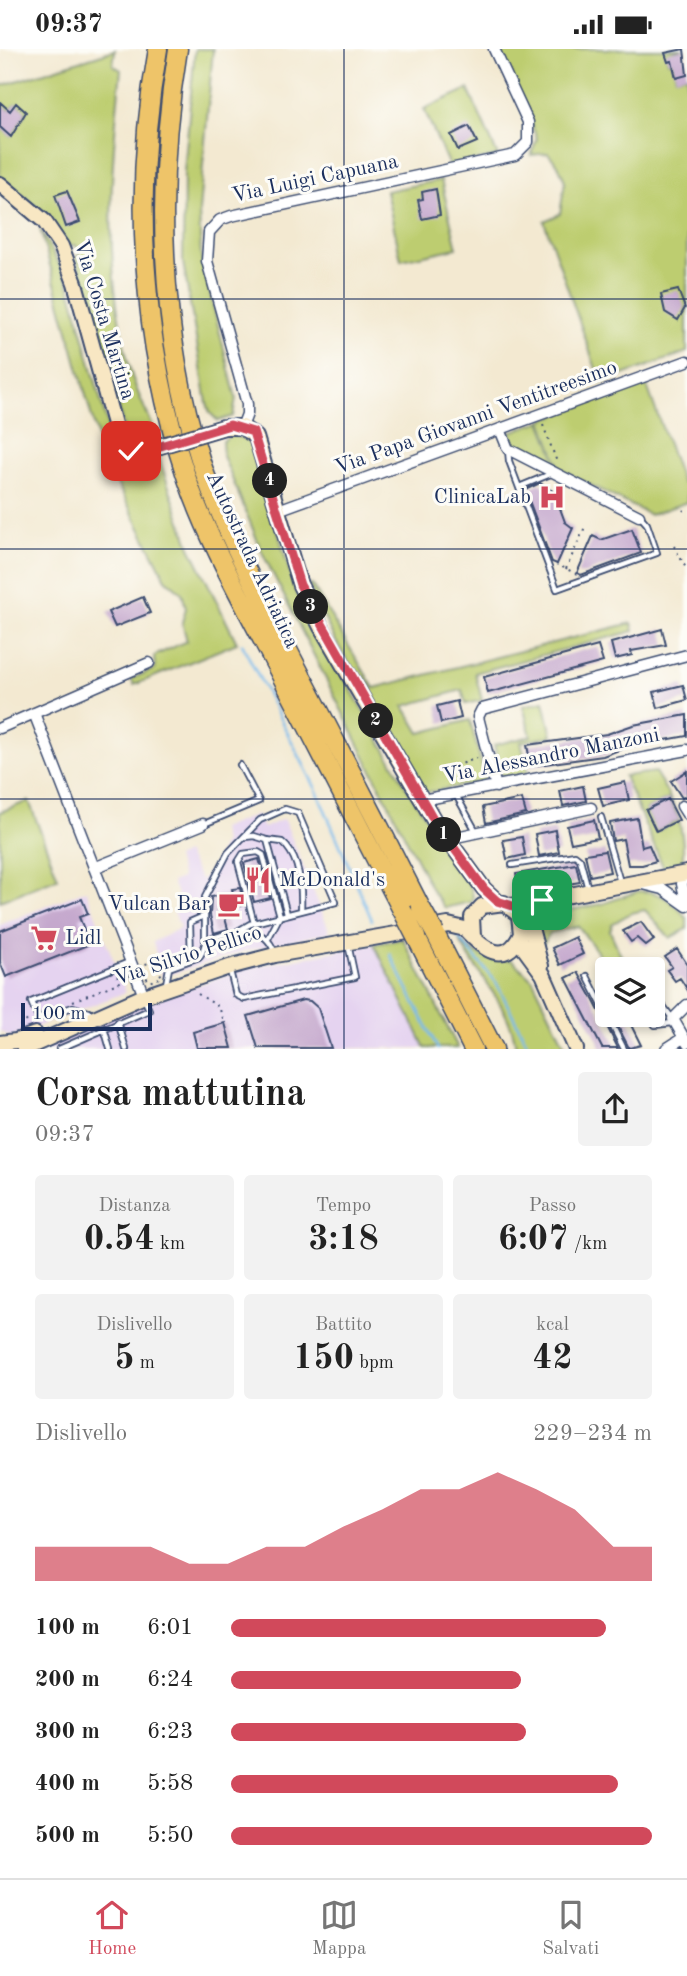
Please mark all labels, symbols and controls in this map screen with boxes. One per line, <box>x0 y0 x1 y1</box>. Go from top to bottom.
text: 09:37 <box>35 12 103 38</box>
street label: Via Luigi Capuana <box>230 151 400 207</box>
street label: Via Costa Martina <box>70 238 138 402</box>
street label: Via Papa Giovanni Ventitreesimo <box>332 357 620 479</box>
pin <box>101 421 161 481</box>
icon: check <box>112 432 150 470</box>
pin: 4 <box>252 463 288 499</box>
street label: Autostrada Adriatica <box>202 469 302 651</box>
text: 4 <box>264 471 275 490</box>
hospital icon: ClinicaLab <box>537 482 567 512</box>
place label: ClinicaLab <box>434 487 531 508</box>
pin: 3 <box>294 589 328 625</box>
text: 3 <box>305 597 316 616</box>
pin: 2 <box>358 703 394 739</box>
text: 2 <box>370 711 381 730</box>
street label: Via Alessandro Manzoni <box>441 725 661 787</box>
pin: 1 <box>426 817 462 853</box>
text: 1 <box>438 825 449 844</box>
restaurant icon: McDonald's <box>243 865 273 895</box>
place label: McDonald's <box>279 870 385 891</box>
pin <box>512 870 572 930</box>
icon: arrive <box>523 881 561 919</box>
cafe icon: Vulcan Bar <box>216 889 246 919</box>
place label: Vulcan Bar <box>108 894 210 915</box>
street label: Via Silvio Pellico <box>111 922 265 990</box>
supermarket icon: Lidl <box>29 923 59 953</box>
place label: Lidl <box>65 928 102 949</box>
map controls <box>595 957 665 1027</box>
button: layers <box>595 957 665 1027</box>
scale bar <box>21 999 152 1031</box>
text: 100 m <box>32 1005 85 1024</box>
button: share <box>578 1072 652 1146</box>
text: Corsa mattutina <box>35 1076 306 1114</box>
text: 09:37 <box>35 1123 95 1146</box>
text: Distanza <box>98 1197 171 1216</box>
text: Tempo <box>316 1197 371 1216</box>
text: Passo <box>529 1197 576 1216</box>
text: 0.54 <box>84 1222 155 1257</box>
text: 3:18 <box>308 1222 379 1257</box>
text: 6:07 <box>498 1222 568 1257</box>
text: km <box>155 1235 185 1254</box>
text: /km <box>568 1235 607 1254</box>
text: Dislivello <box>96 1316 173 1335</box>
text: Battito <box>315 1316 372 1335</box>
text: kcal <box>536 1316 569 1335</box>
text: 5 <box>114 1341 134 1376</box>
text: 150 <box>293 1341 354 1376</box>
text: 42 <box>532 1341 573 1376</box>
text: m <box>134 1354 155 1373</box>
text: bpm <box>354 1354 394 1373</box>
text: Dislivello <box>35 1422 127 1445</box>
text: 229–234 m <box>533 1422 652 1445</box>
text: 100 m <box>35 1616 100 1639</box>
text: 6:01 <box>147 1616 193 1639</box>
text: 200 m <box>35 1668 100 1691</box>
text: 6:24 <box>147 1668 193 1691</box>
text: 300 m <box>35 1720 100 1743</box>
text: 6:23 <box>147 1720 193 1743</box>
text: 400 m <box>35 1772 100 1795</box>
text: 5:58 <box>147 1772 193 1795</box>
text: 500 m <box>35 1824 100 1847</box>
text: 5:50 <box>147 1824 193 1847</box>
tab: Home <box>88 1896 136 1961</box>
tab: Mappa <box>312 1896 366 1961</box>
tab: Salvati <box>542 1896 599 1961</box>

